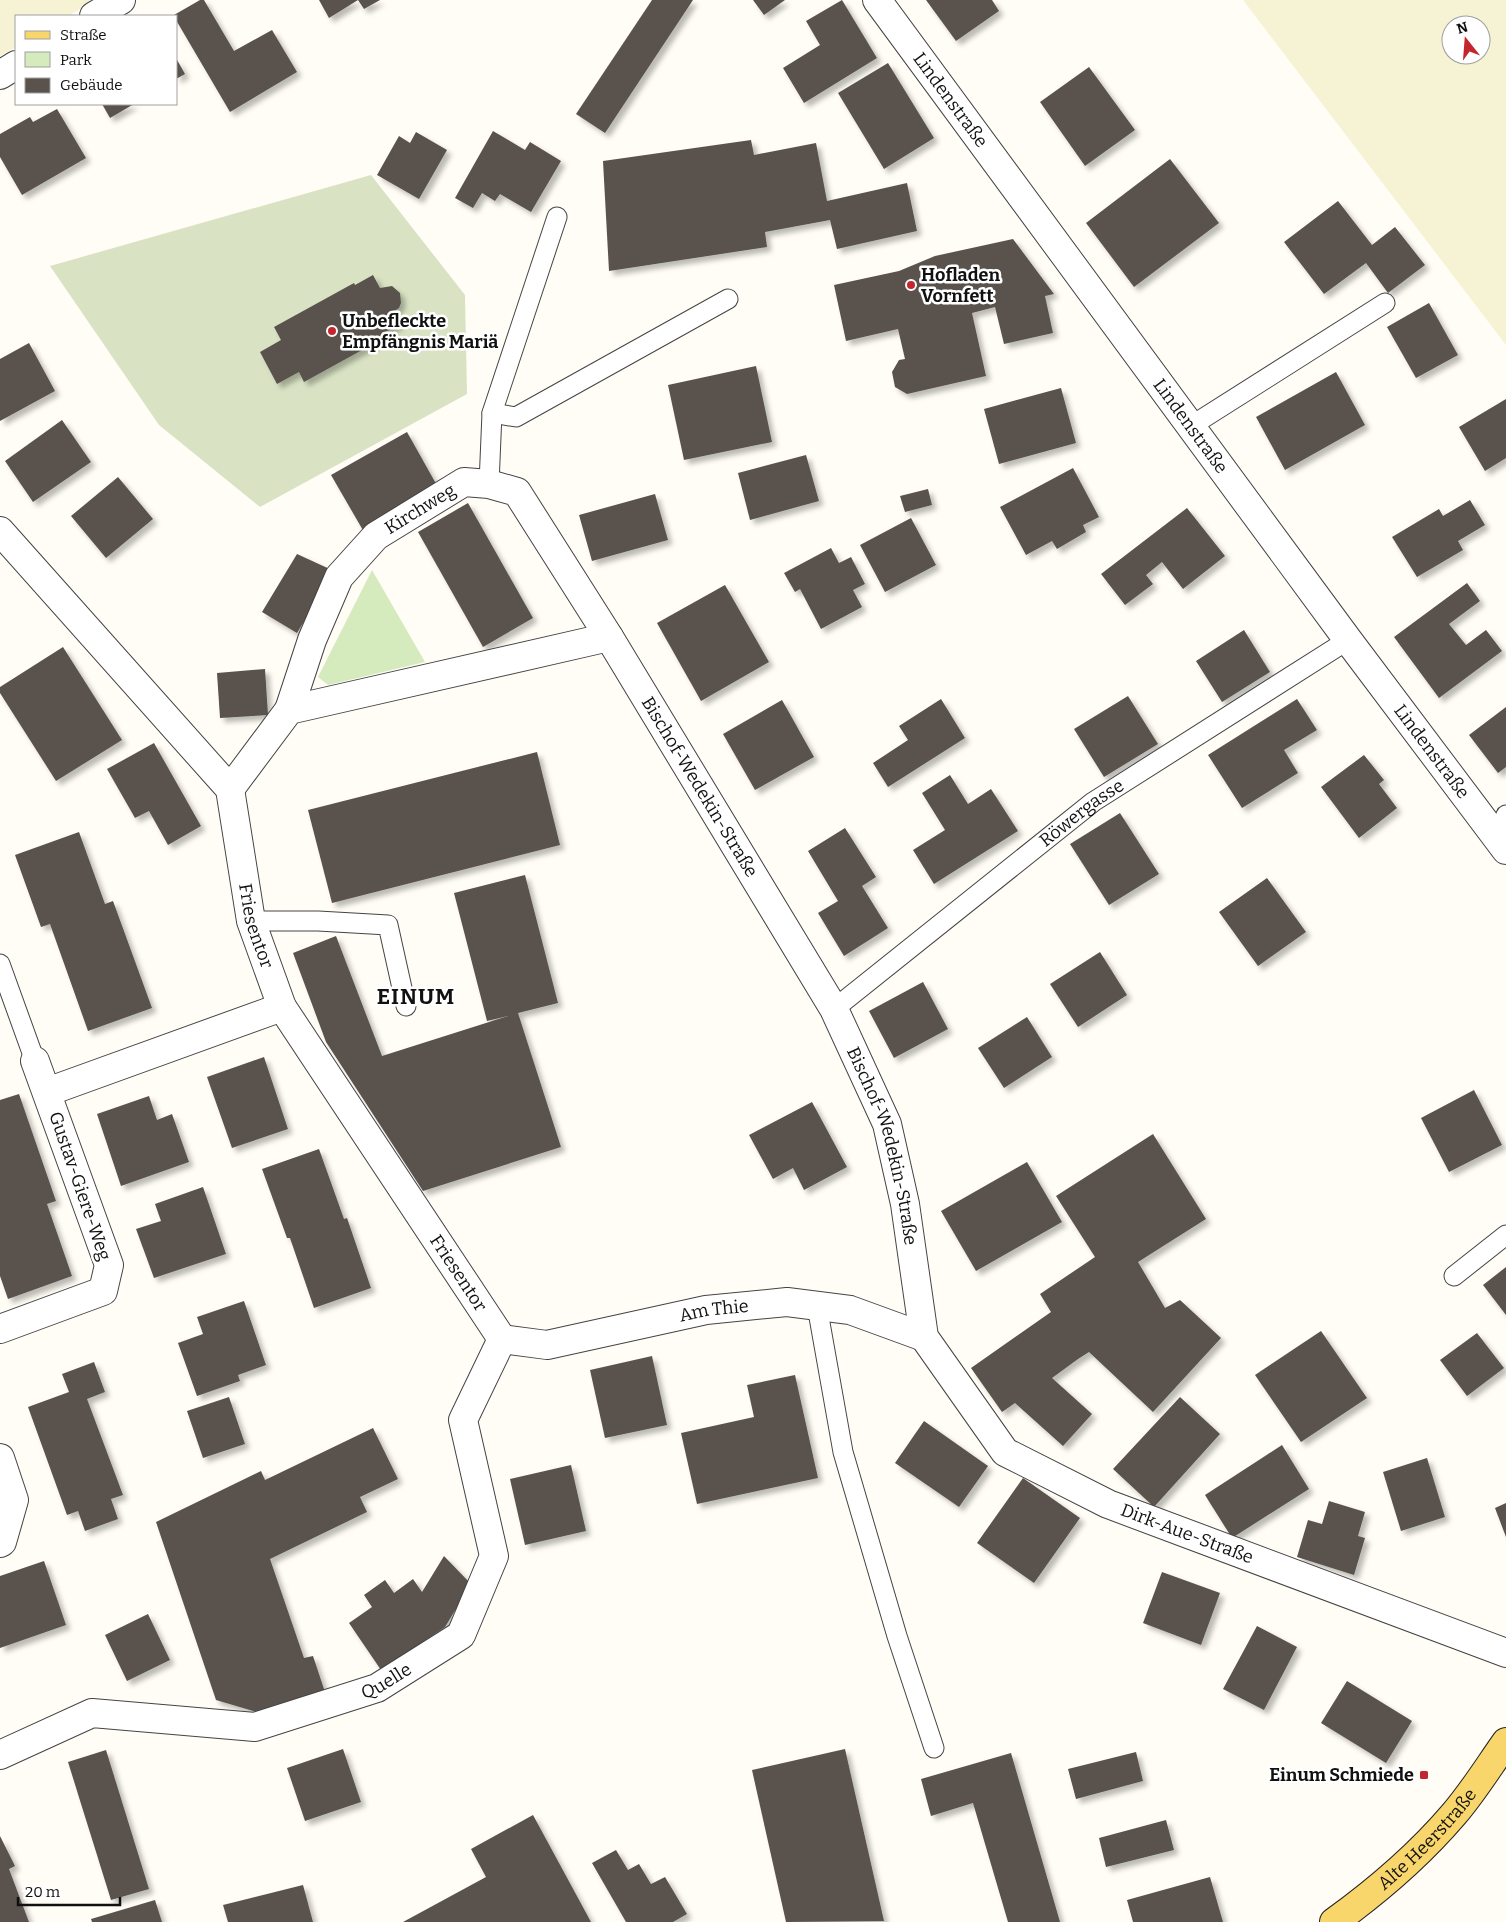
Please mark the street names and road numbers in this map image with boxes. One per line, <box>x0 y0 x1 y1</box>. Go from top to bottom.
street label: Lindenstraße <box>908 48 993 152</box>
street label: Lindenstraße <box>1148 374 1233 478</box>
street label: Kirchweg <box>381 479 459 539</box>
street label: Bischof-Wedekin-Straße <box>637 693 763 881</box>
street label: Lindenstraße <box>1389 700 1474 803</box>
street label: Röwergasse <box>1035 774 1128 851</box>
street label: Friesentor <box>234 882 278 971</box>
street label: Bischof-Wedekin-Straße <box>842 1043 922 1246</box>
street label: Gustav-Giere-Weg <box>44 1109 116 1263</box>
street label: Friesentor <box>425 1231 492 1316</box>
street label: Am Thie <box>677 1295 750 1327</box>
street label: Dirk-Aue-Straße <box>1118 1499 1256 1568</box>
street label: Quelle <box>358 1658 415 1703</box>
street label: Alte Heerstraße <box>1373 1784 1481 1895</box>

